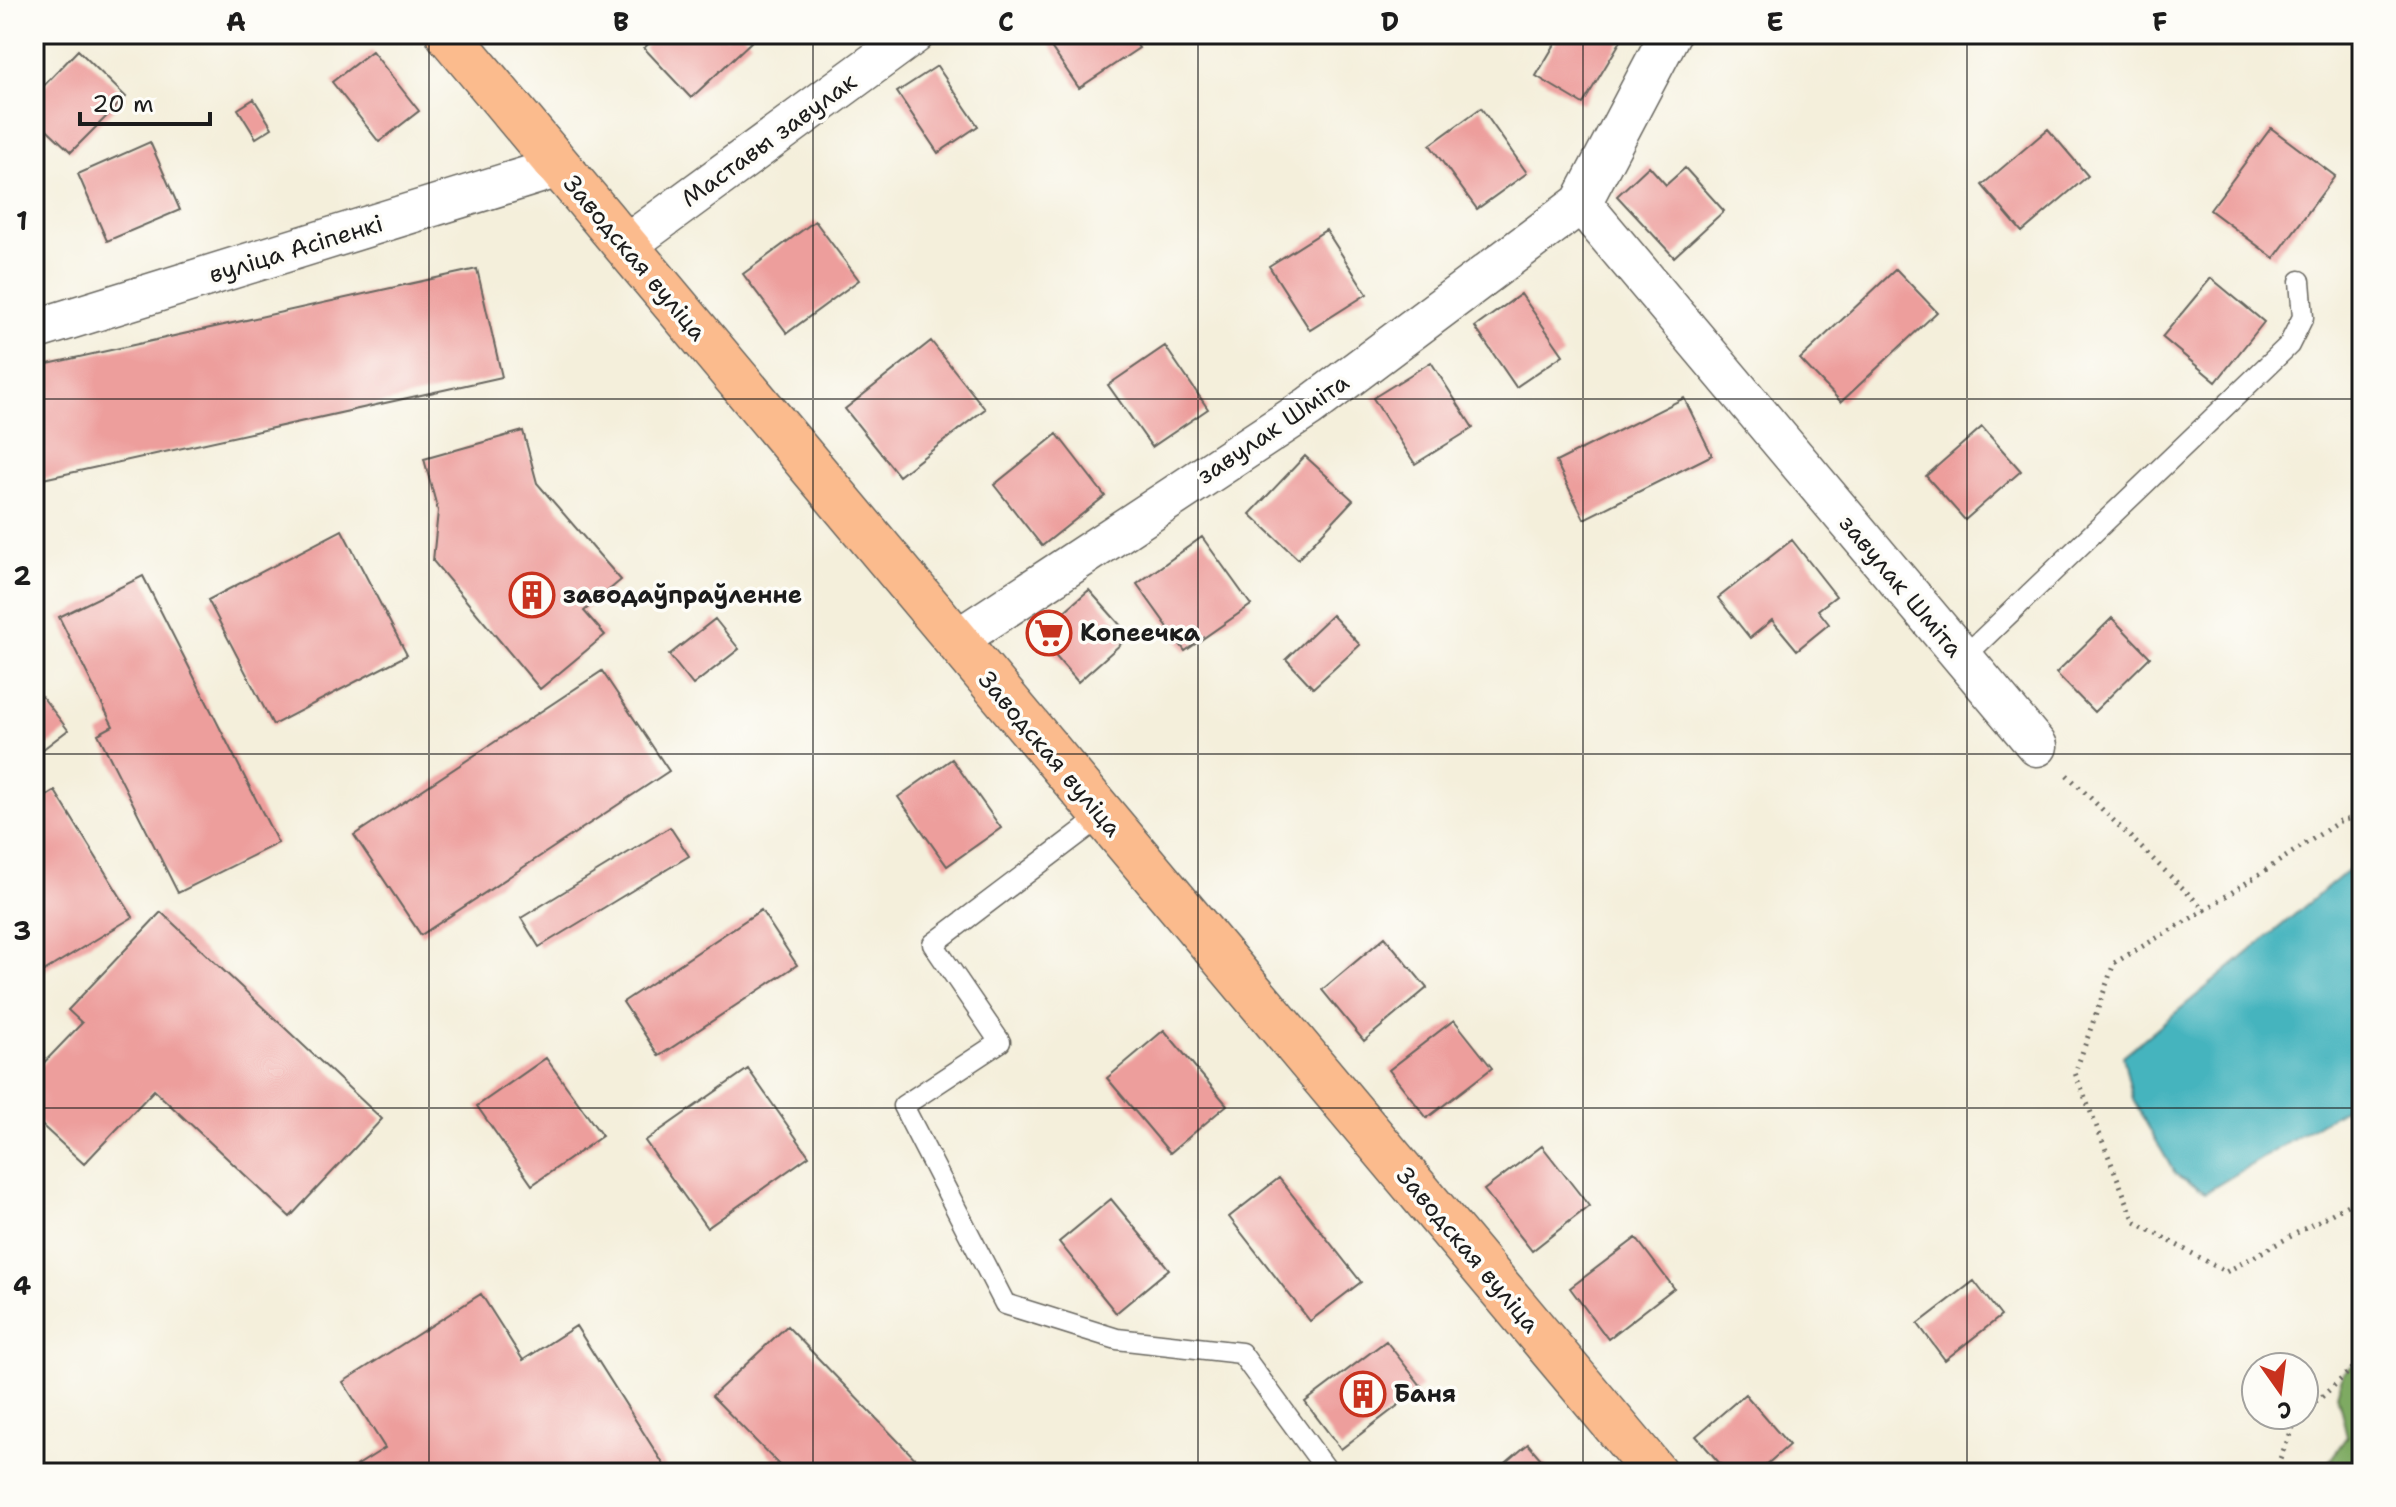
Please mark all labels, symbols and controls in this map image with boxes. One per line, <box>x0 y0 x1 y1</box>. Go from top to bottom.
text: A <box>226 4 246 39</box>
text: B <box>613 4 629 39</box>
text: C <box>998 4 1014 39</box>
text: D <box>1381 4 1399 39</box>
text: E <box>1766 4 1784 39</box>
text: F <box>2152 4 2168 39</box>
street label: Маставы завулак <box>675 65 863 214</box>
scale bar <box>80 76 210 126</box>
text: 20 m <box>92 88 154 120</box>
street label: Заводская вуліца <box>556 168 714 348</box>
text: 1 <box>16 203 28 238</box>
street label: вуліца Асіпенкі <box>205 207 387 291</box>
street label: завулак Шміта <box>1191 366 1355 492</box>
street label: завулак Шміта <box>1832 508 1970 664</box>
text: 2 <box>13 558 31 593</box>
building icon: заводаўпраўленне <box>508 571 556 619</box>
place label: заводаўпраўленне <box>563 579 802 611</box>
supermarket icon: Копеечка <box>1025 609 1073 657</box>
place label: Копеечка <box>1080 617 1201 649</box>
street label: Заводская вуліца <box>971 664 1129 844</box>
text: 3 <box>13 913 31 948</box>
street label: Заводская вуліца <box>1389 1160 1547 1340</box>
text: 4 <box>13 1268 31 1303</box>
north arrow <box>2240 1351 2320 1431</box>
building icon: Баня <box>1339 1370 1387 1418</box>
place label: Баня <box>1394 1378 1456 1410</box>
text: С <box>2275 1394 2295 1426</box>

